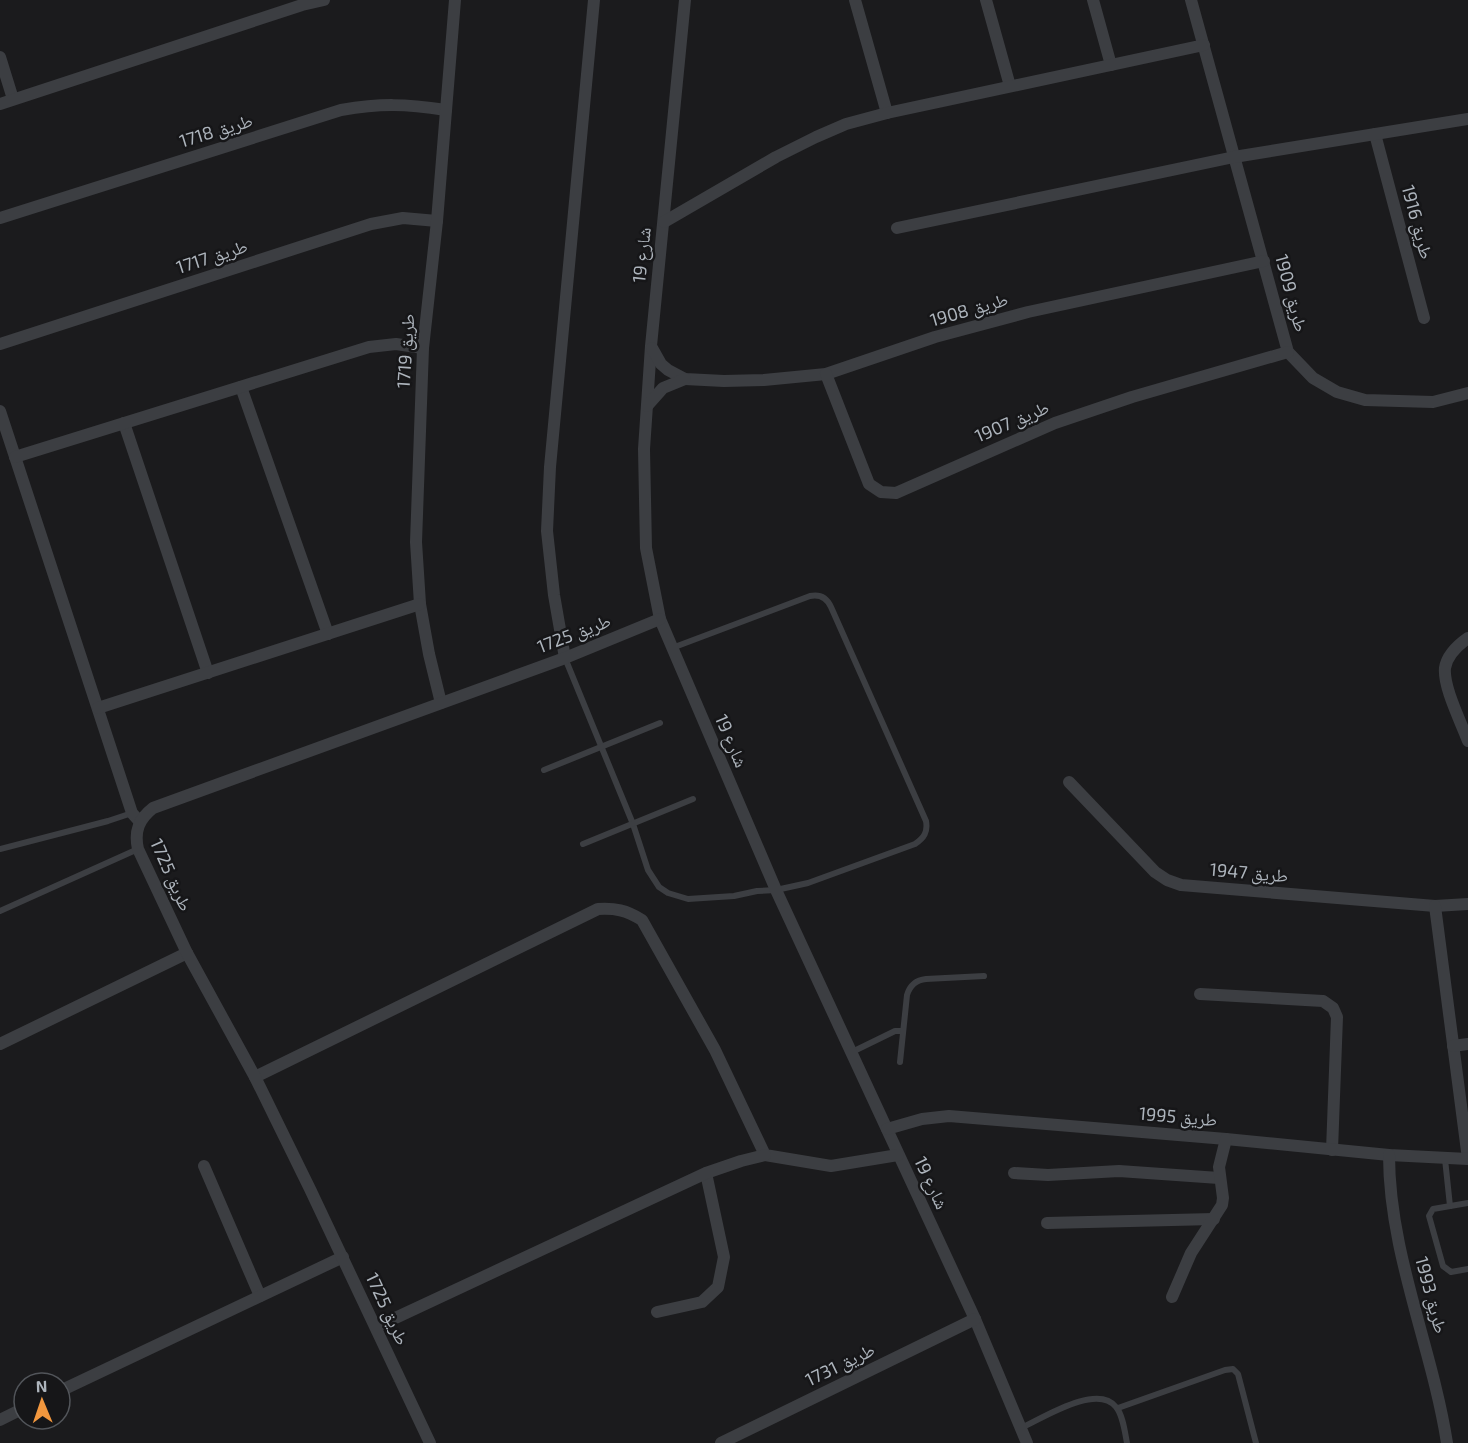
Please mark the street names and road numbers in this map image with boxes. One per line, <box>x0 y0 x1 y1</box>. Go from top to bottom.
street label: طريق 1718 <box>176 109 255 153</box>
street label: طريق 1916 <box>1397 182 1438 261</box>
street label: شارع 19 <box>627 226 656 284</box>
street label: طريق 1717 <box>173 234 250 279</box>
street label: طريق 1909 <box>1270 251 1313 334</box>
street label: طريق 1908 <box>927 287 1011 332</box>
street label: طريق 1719 <box>391 313 420 389</box>
street label: طريق 1907 <box>971 396 1052 447</box>
street label: طريق 1725 <box>534 609 614 658</box>
street label: شارع 19 <box>710 711 753 771</box>
street label: طريق 1725 <box>145 835 198 915</box>
street label: طريق 1947 <box>1209 858 1289 887</box>
street label: طريق 1995 <box>1138 1102 1218 1131</box>
street label: شارع 19 <box>909 1153 954 1213</box>
street label: طريق 1993 <box>1410 1254 1453 1336</box>
street label: طريق 1725 <box>361 1269 414 1349</box>
street label: طريق 1731 <box>801 1338 878 1391</box>

